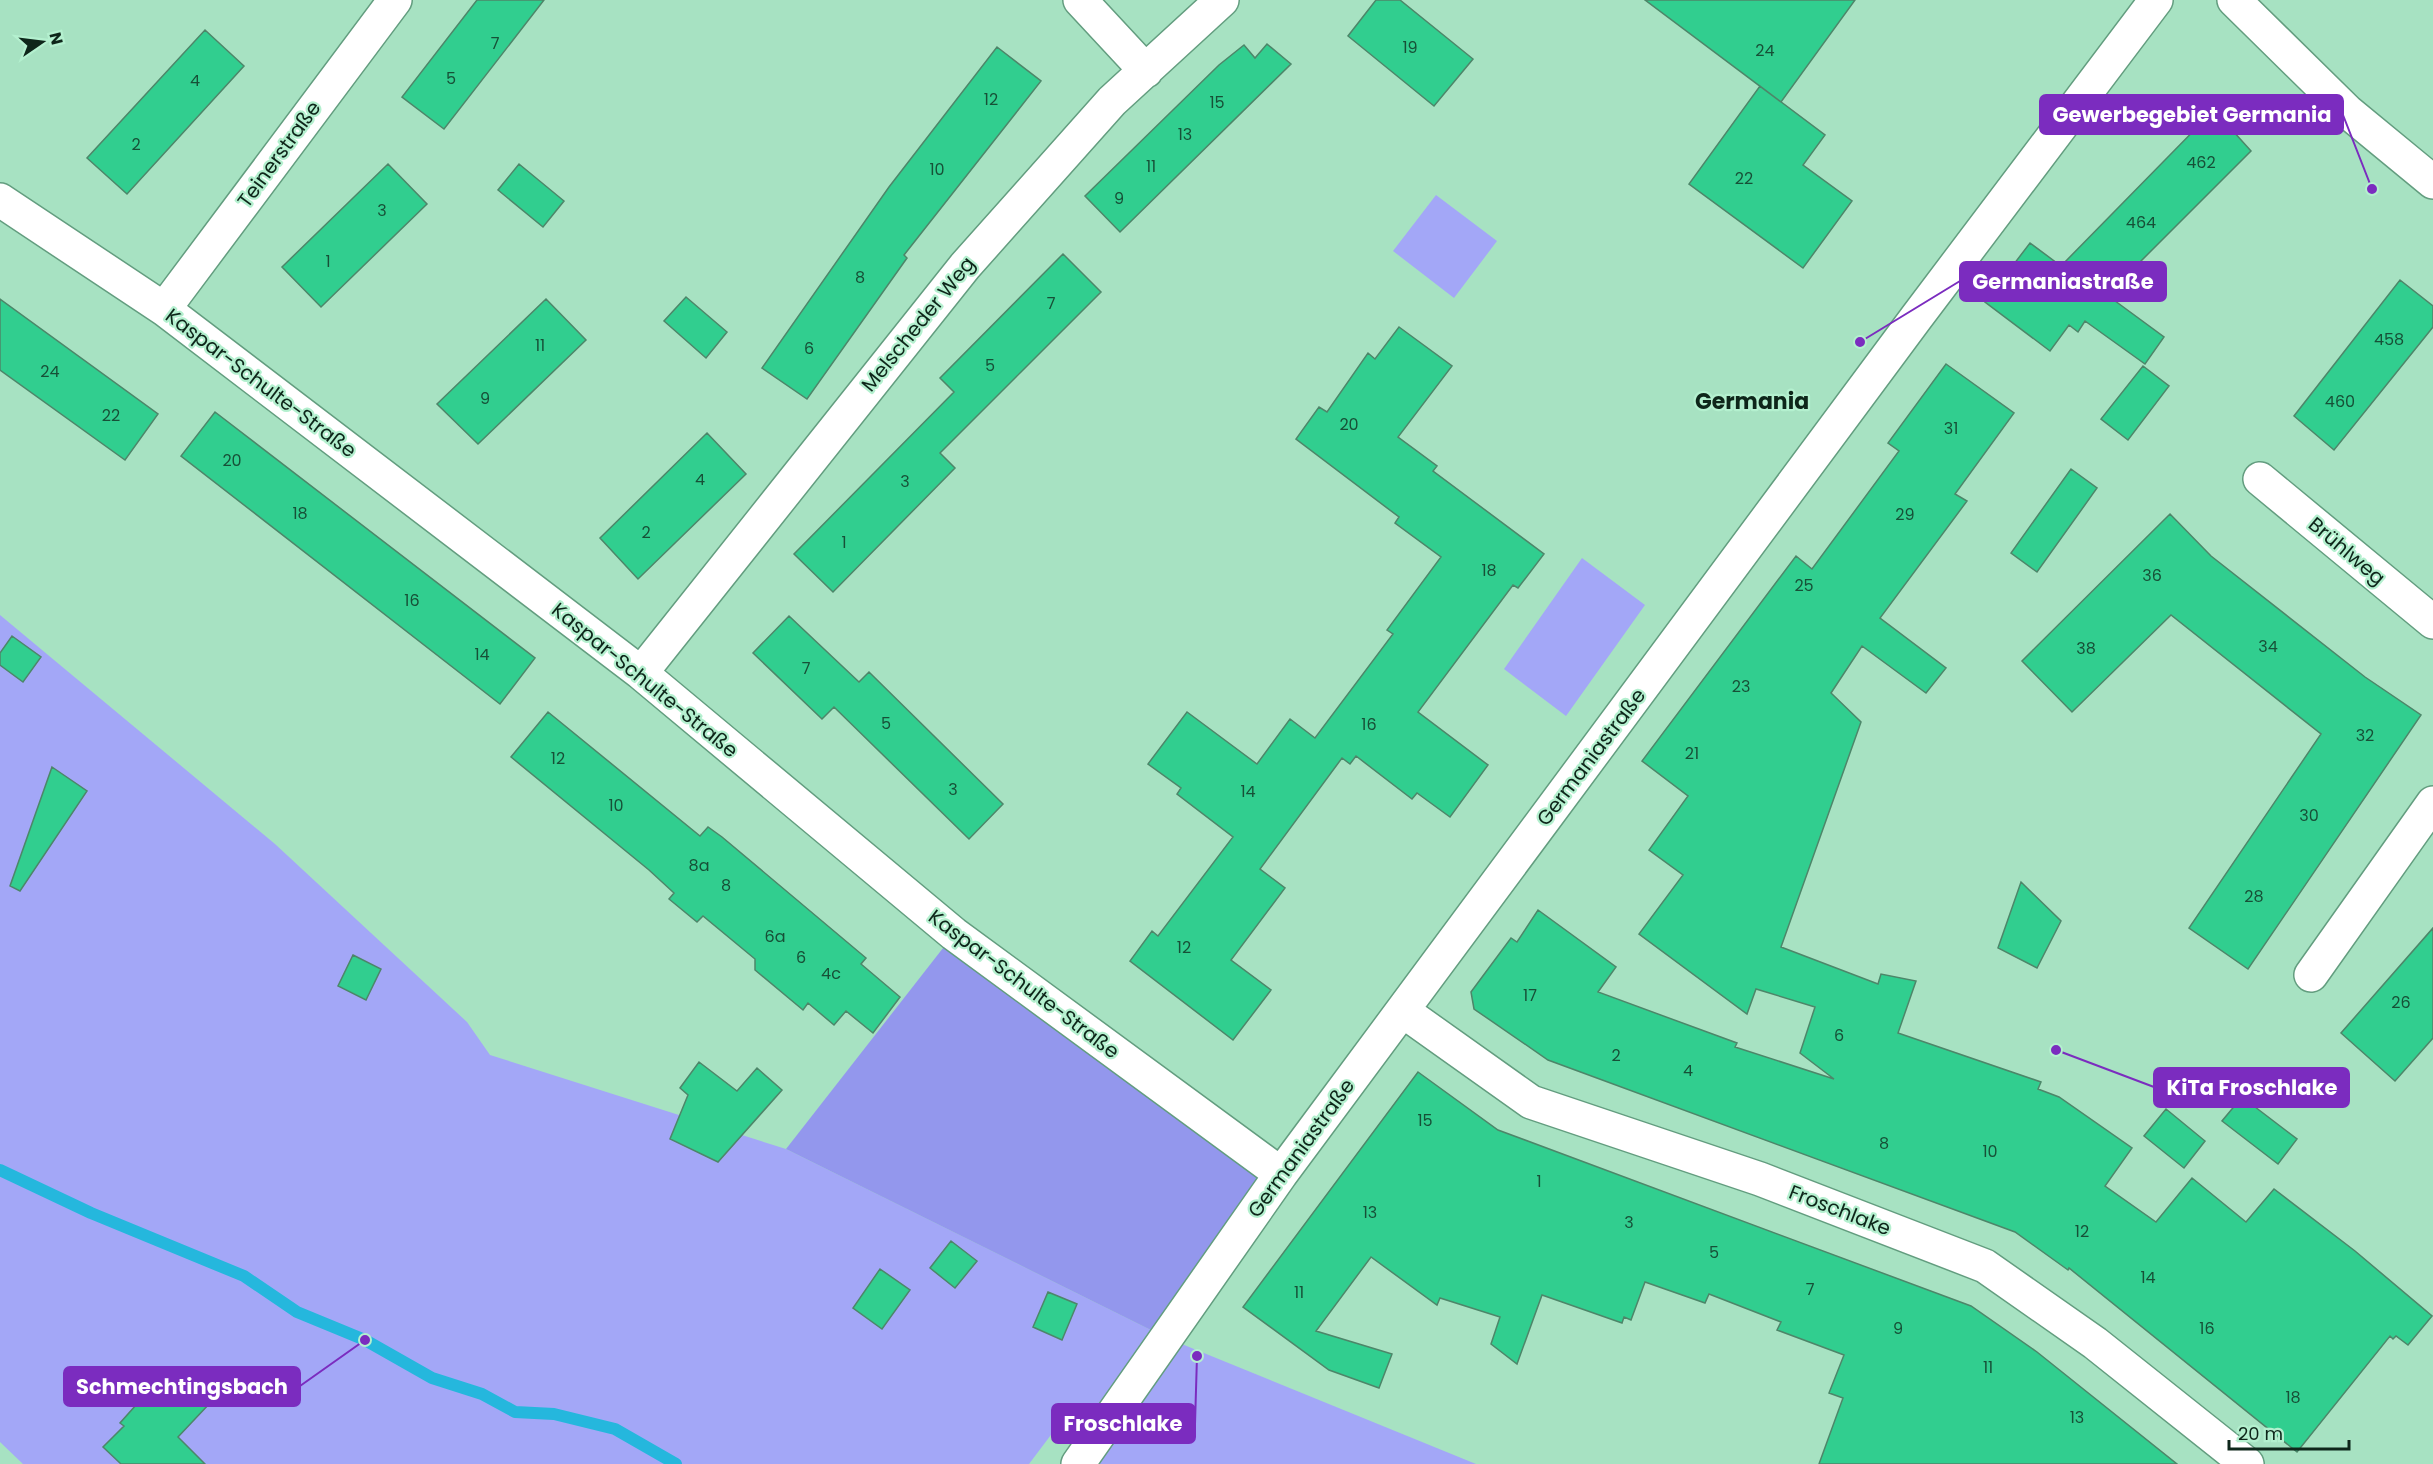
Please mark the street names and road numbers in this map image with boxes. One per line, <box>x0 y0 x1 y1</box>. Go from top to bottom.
street label: Teinerstraße <box>231 95 327 213</box>
street label: Melscheder Weg <box>855 250 981 398</box>
street label: Kaspar-Schulte-Straße <box>160 302 362 464</box>
street label: Brühlweg <box>2303 511 2391 591</box>
street label: Kaspar-Schulte-Straße <box>546 596 744 764</box>
street label: Germaniastraße <box>1530 682 1652 832</box>
street label: Kaspar-Schulte-Straße <box>923 903 1125 1065</box>
street label: Germaniastraße <box>1241 1073 1361 1223</box>
street label: Froschlake <box>1785 1178 1895 1242</box>

